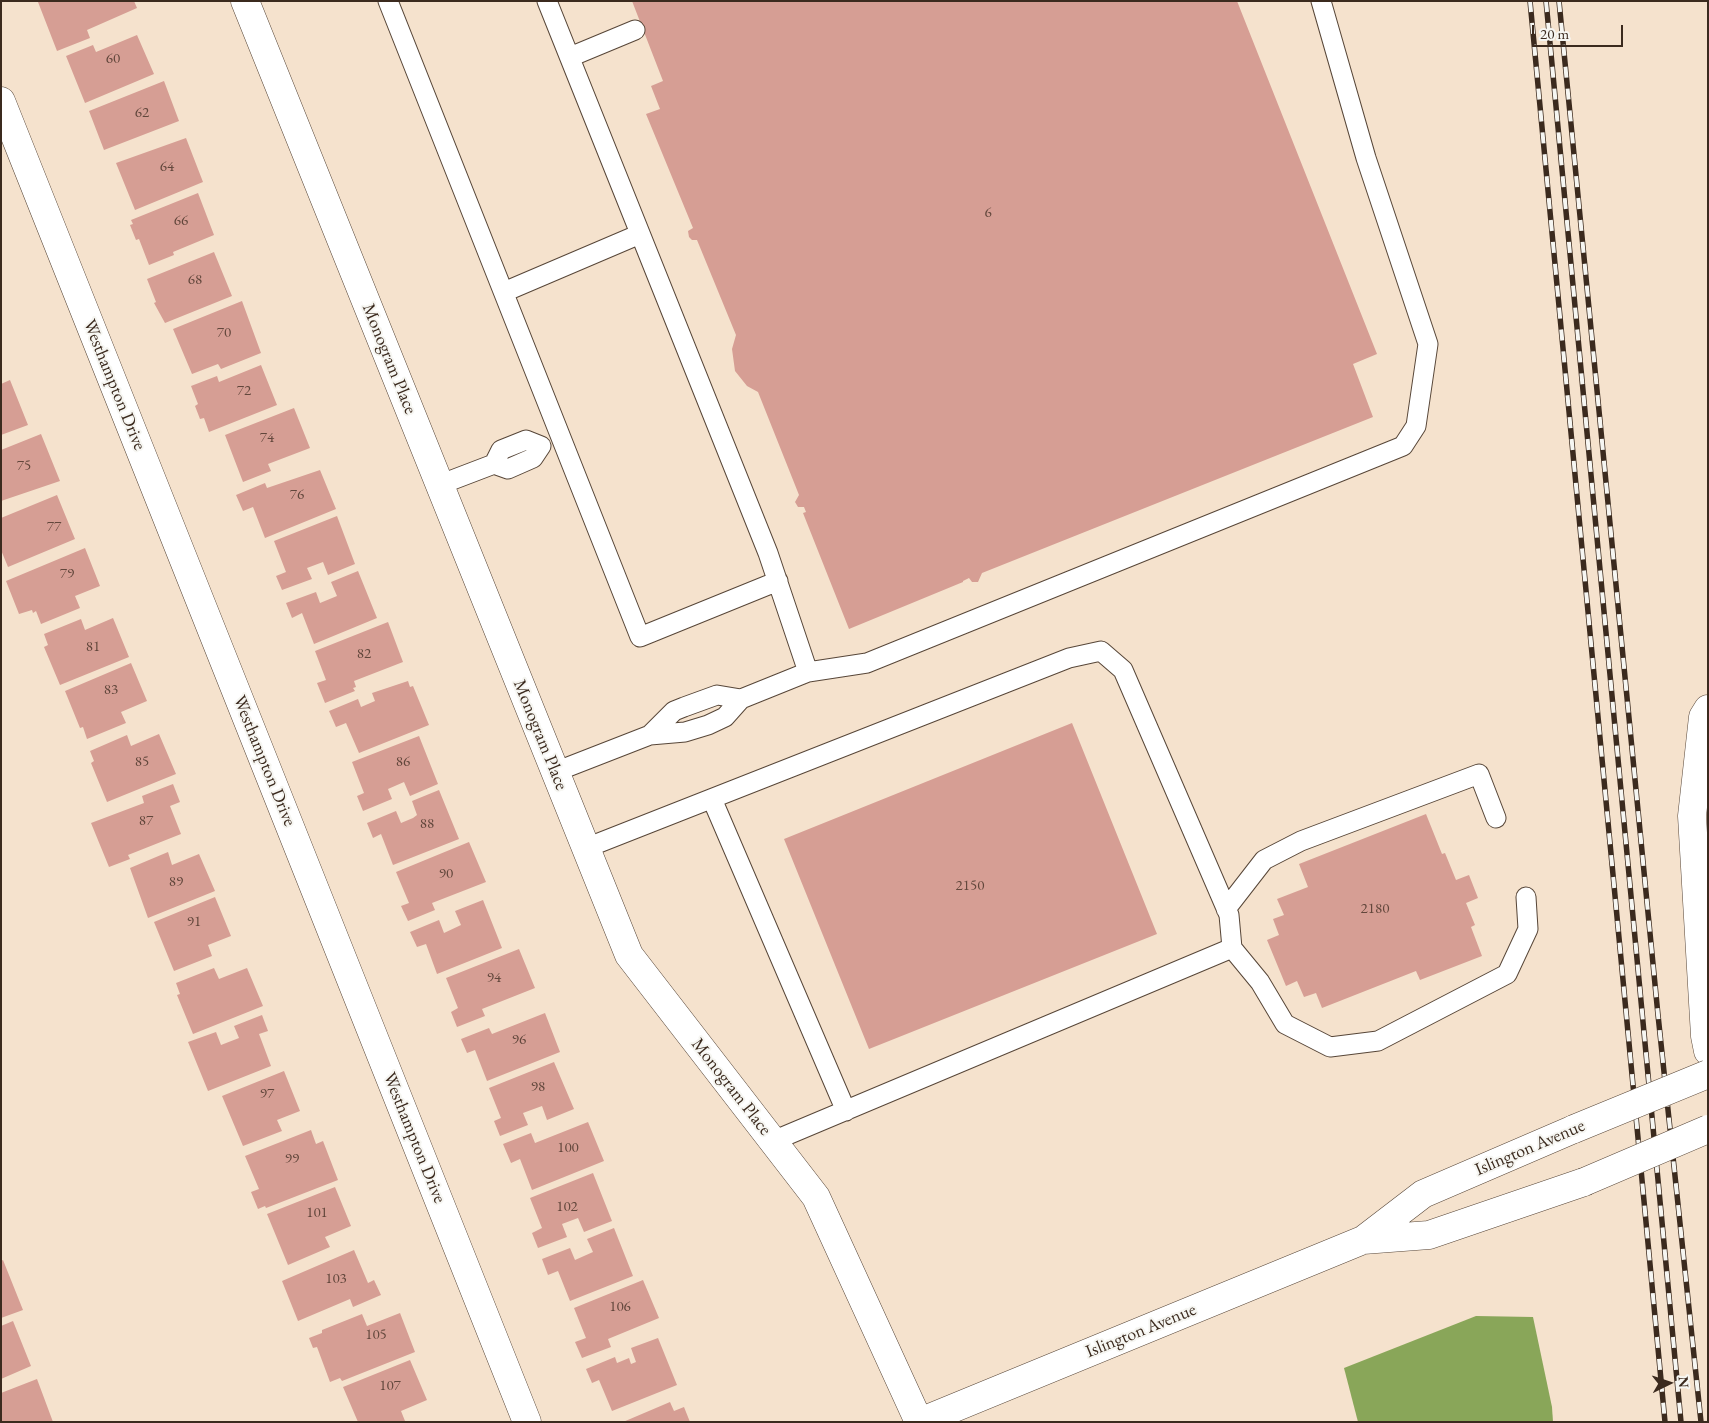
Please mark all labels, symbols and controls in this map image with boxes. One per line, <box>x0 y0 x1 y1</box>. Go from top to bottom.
scale bar <box>1534 15 1625 47</box>
text: 20 m <box>1540 24 1569 43</box>
house number: 60 <box>106 50 120 68</box>
house number: 62 <box>135 104 149 122</box>
house number: 64 <box>160 158 174 176</box>
house number: 6 <box>984 204 992 222</box>
house number: 66 <box>174 212 188 230</box>
house number: 68 <box>188 271 202 289</box>
street label: Monogram Place <box>357 301 421 417</box>
street label: Westhampton Drive <box>78 316 150 454</box>
house number: 70 <box>217 324 231 342</box>
house number: 72 <box>237 382 251 400</box>
house number: 74 <box>260 429 274 447</box>
house number: 75 <box>17 457 31 475</box>
house number: 76 <box>290 486 304 504</box>
house number: 77 <box>47 518 61 536</box>
house number: 79 <box>60 565 74 583</box>
house number: 81 <box>86 638 100 656</box>
house number: 82 <box>357 645 371 663</box>
street label: Monogram Place <box>508 677 572 793</box>
house number: 83 <box>104 681 118 699</box>
street label: Westhampton Drive <box>228 692 300 830</box>
house number: 85 <box>135 753 149 771</box>
house number: 86 <box>396 753 410 771</box>
house number: 87 <box>139 812 153 830</box>
house number: 88 <box>420 815 434 833</box>
house number: 90 <box>439 865 453 883</box>
house number: 89 <box>169 873 183 891</box>
house number: 2150 <box>956 877 984 895</box>
house number: 2180 <box>1361 900 1389 918</box>
house number: 91 <box>187 913 201 931</box>
house number: 94 <box>487 969 501 987</box>
house number: 96 <box>512 1031 526 1049</box>
street label: Monogram Place <box>686 1034 776 1140</box>
street label: Westhampton Drive <box>378 1069 450 1207</box>
house number: 98 <box>531 1078 545 1096</box>
house number: 97 <box>260 1085 274 1103</box>
street label: Islington Avenue <box>1472 1115 1588 1181</box>
house number: 100 <box>557 1139 579 1157</box>
house number: 99 <box>285 1150 299 1168</box>
house number: 102 <box>556 1198 578 1216</box>
house number: 101 <box>306 1204 328 1222</box>
house number: 103 <box>325 1270 347 1288</box>
house number: 106 <box>609 1298 631 1316</box>
street label: Islington Avenue <box>1083 1299 1199 1363</box>
house number: 105 <box>365 1326 387 1344</box>
north arrow <box>1644 1358 1694 1408</box>
text: N <box>1675 1376 1693 1388</box>
house number: 107 <box>379 1377 401 1395</box>

